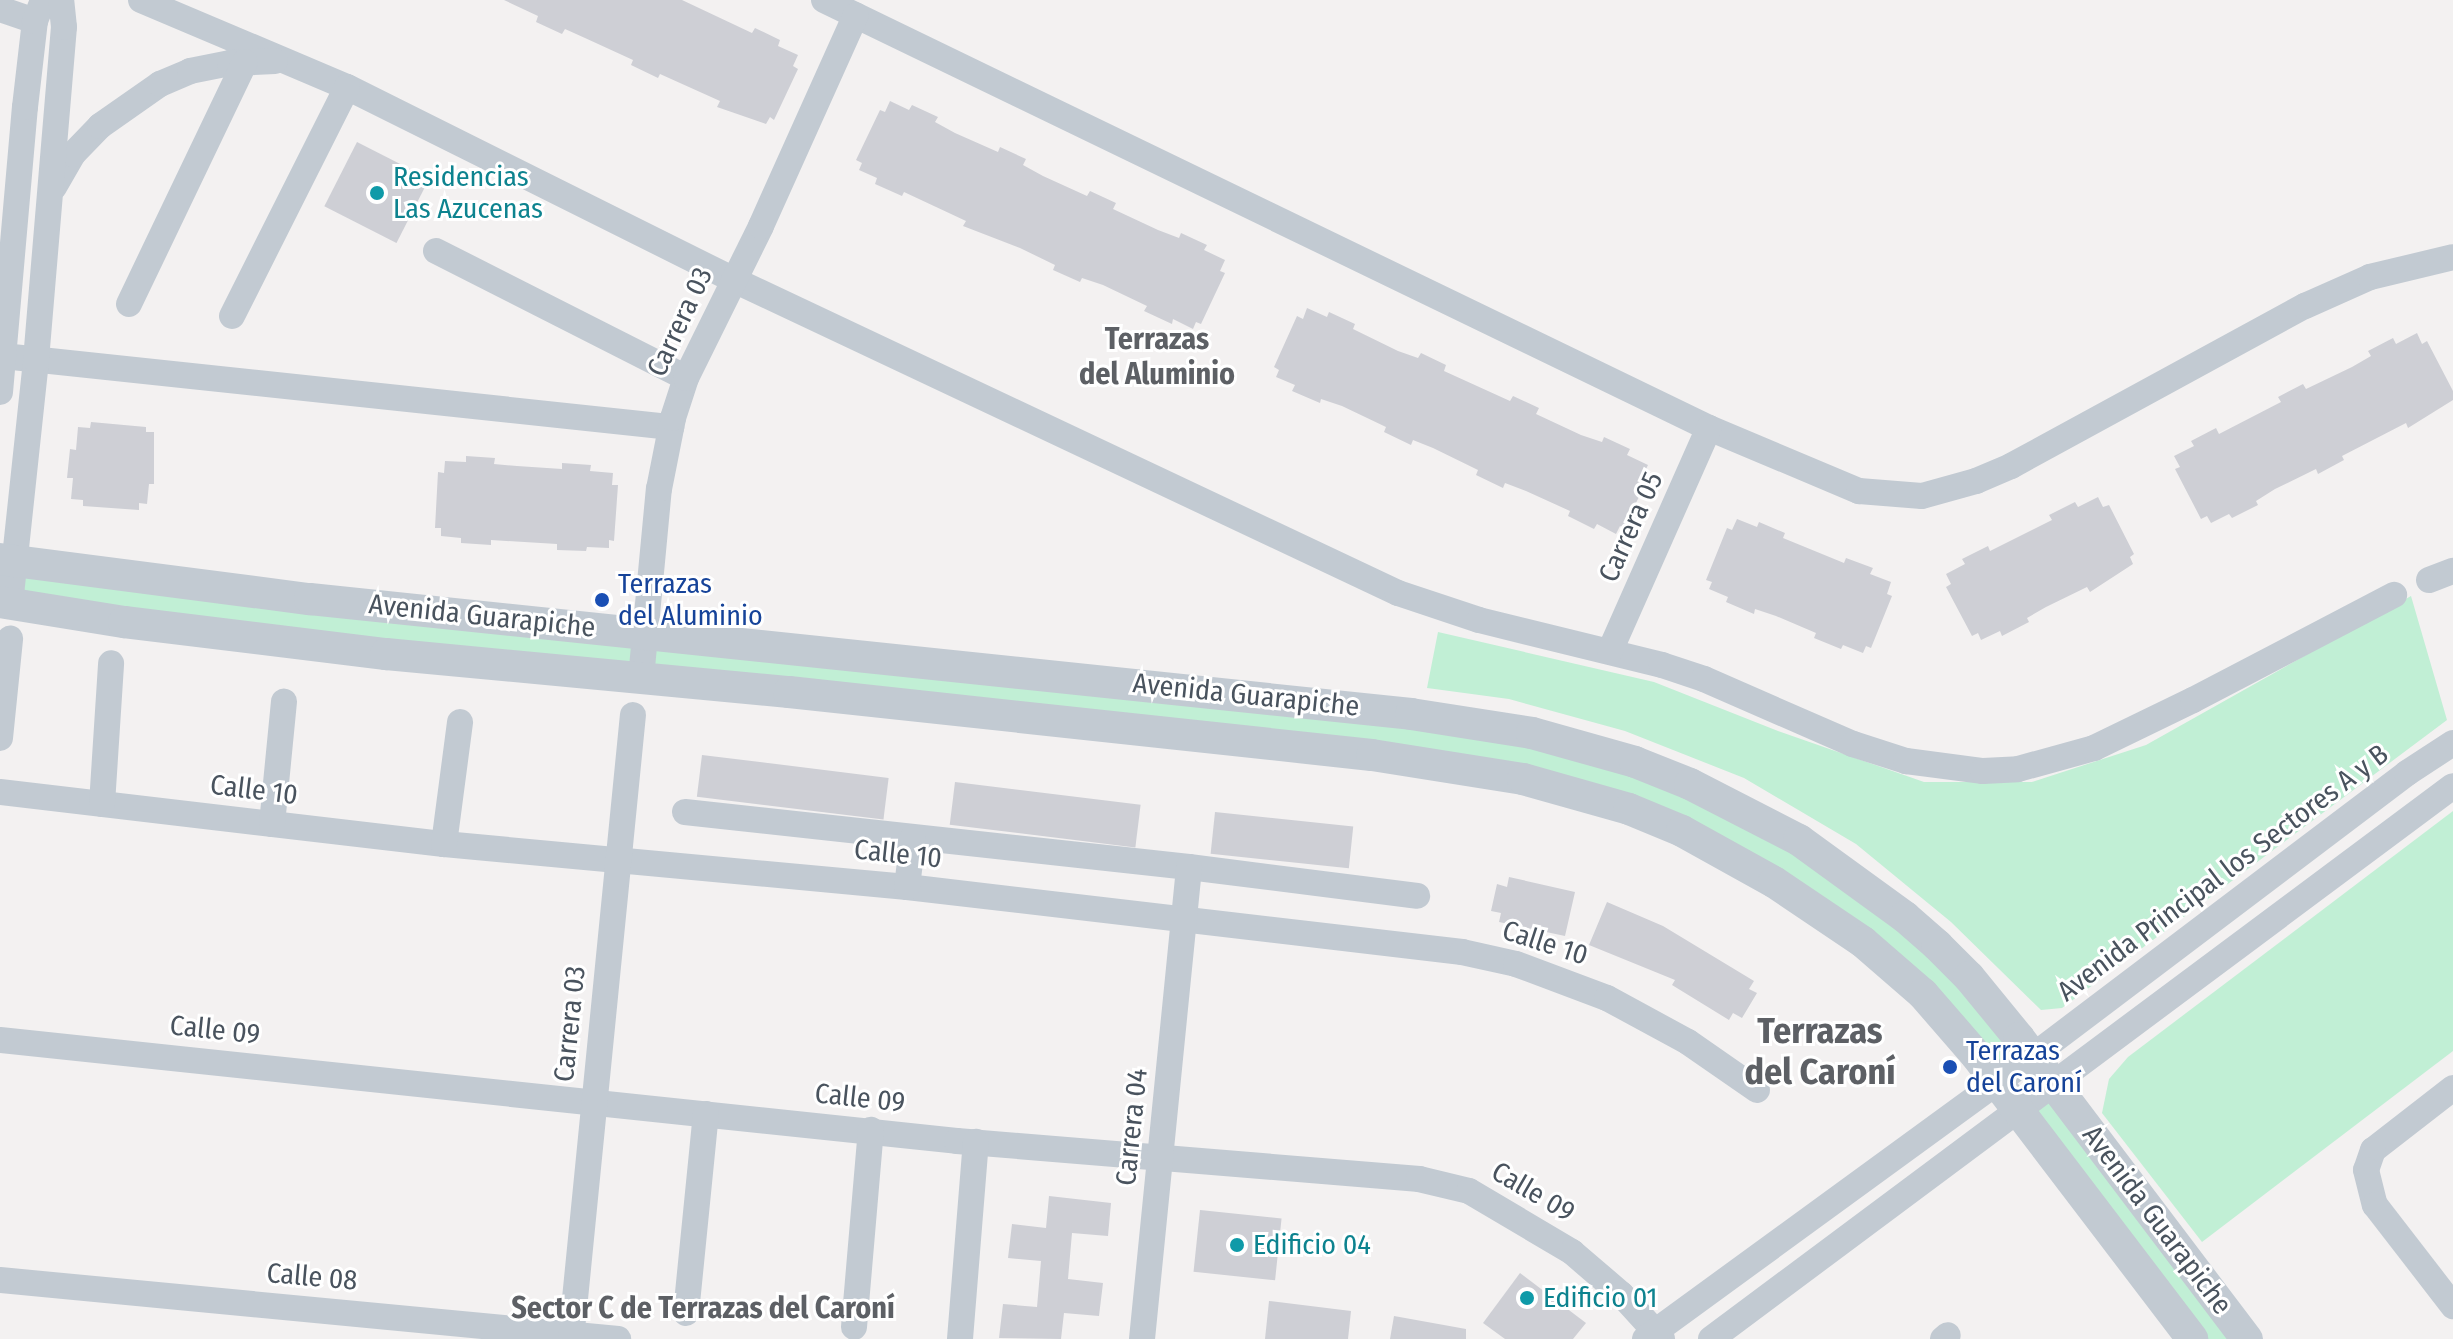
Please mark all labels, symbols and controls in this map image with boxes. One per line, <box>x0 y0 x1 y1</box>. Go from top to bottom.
place label: Residencias Las Azucenas <box>393 160 543 226</box>
marker: Residencias Las Azucenas <box>368 184 386 202</box>
street label: Carrera 03 <box>640 262 720 382</box>
district label: Terrazas del Aluminio <box>1079 321 1235 392</box>
street label: Carrera 05 <box>1592 467 1670 587</box>
place label: Terrazas del Aluminio <box>618 567 763 633</box>
street label: Avenida Guarapiche <box>367 587 597 645</box>
marker: Terrazas del Aluminio <box>593 591 611 609</box>
street label: Avenida Guarapiche <box>1131 666 1361 724</box>
street label: Avenida Principal los Sectores A y B <box>2051 738 2395 1008</box>
street label: Calle 10 <box>208 768 300 812</box>
street label: Calle 10 <box>853 833 943 875</box>
street label: Calle 10 <box>1498 913 1592 973</box>
street label: Carrera 03 <box>547 964 593 1084</box>
street label: Calle 09 <box>168 1009 262 1051</box>
district label: Terrazas del Caroní <box>1744 1009 1896 1094</box>
place label: Terrazas del Caroní <box>1966 1034 2082 1100</box>
marker: Terrazas del Caroní <box>1941 1058 1959 1076</box>
street label: Carrera 04 <box>1109 1067 1155 1187</box>
street label: Calle 09 <box>813 1077 907 1119</box>
street label: Avenida Guarapiche <box>2075 1119 2239 1321</box>
street label: Calle 09 <box>1485 1155 1581 1229</box>
place label: Edificio 04 <box>1253 1228 1371 1262</box>
marker: Edificio 04 <box>1228 1236 1246 1254</box>
street label: Calle 08 <box>265 1256 359 1298</box>
place label: Edificio 01 <box>1543 1281 1657 1315</box>
marker: Edificio 01 <box>1518 1289 1536 1307</box>
district label: Sector C de Terrazas del Caroní <box>511 1290 895 1326</box>

